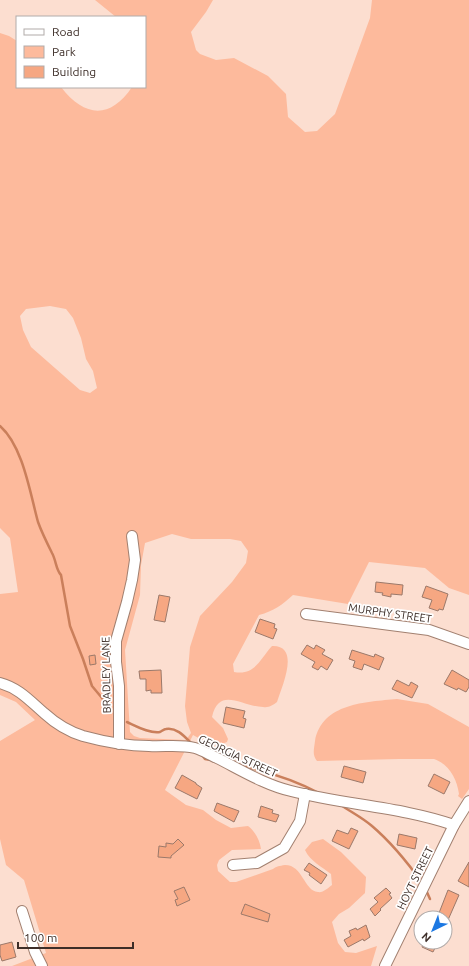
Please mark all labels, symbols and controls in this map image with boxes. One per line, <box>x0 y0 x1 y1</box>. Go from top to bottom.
legend <box>16 16 146 88</box>
text: Road <box>52 25 80 38</box>
text: Park <box>52 45 76 58</box>
text: Building <box>52 65 96 78</box>
street label: MURPHY STREET <box>347 601 433 625</box>
street label: BRADLEY LANE <box>99 636 113 714</box>
street label: GEORGIA STREET <box>197 732 279 780</box>
street label: HOYT STREET <box>395 845 435 911</box>
north arrow <box>413 910 453 950</box>
scale bar <box>18 924 133 950</box>
text: N <box>419 930 433 945</box>
text: 100 m <box>24 931 57 944</box>

